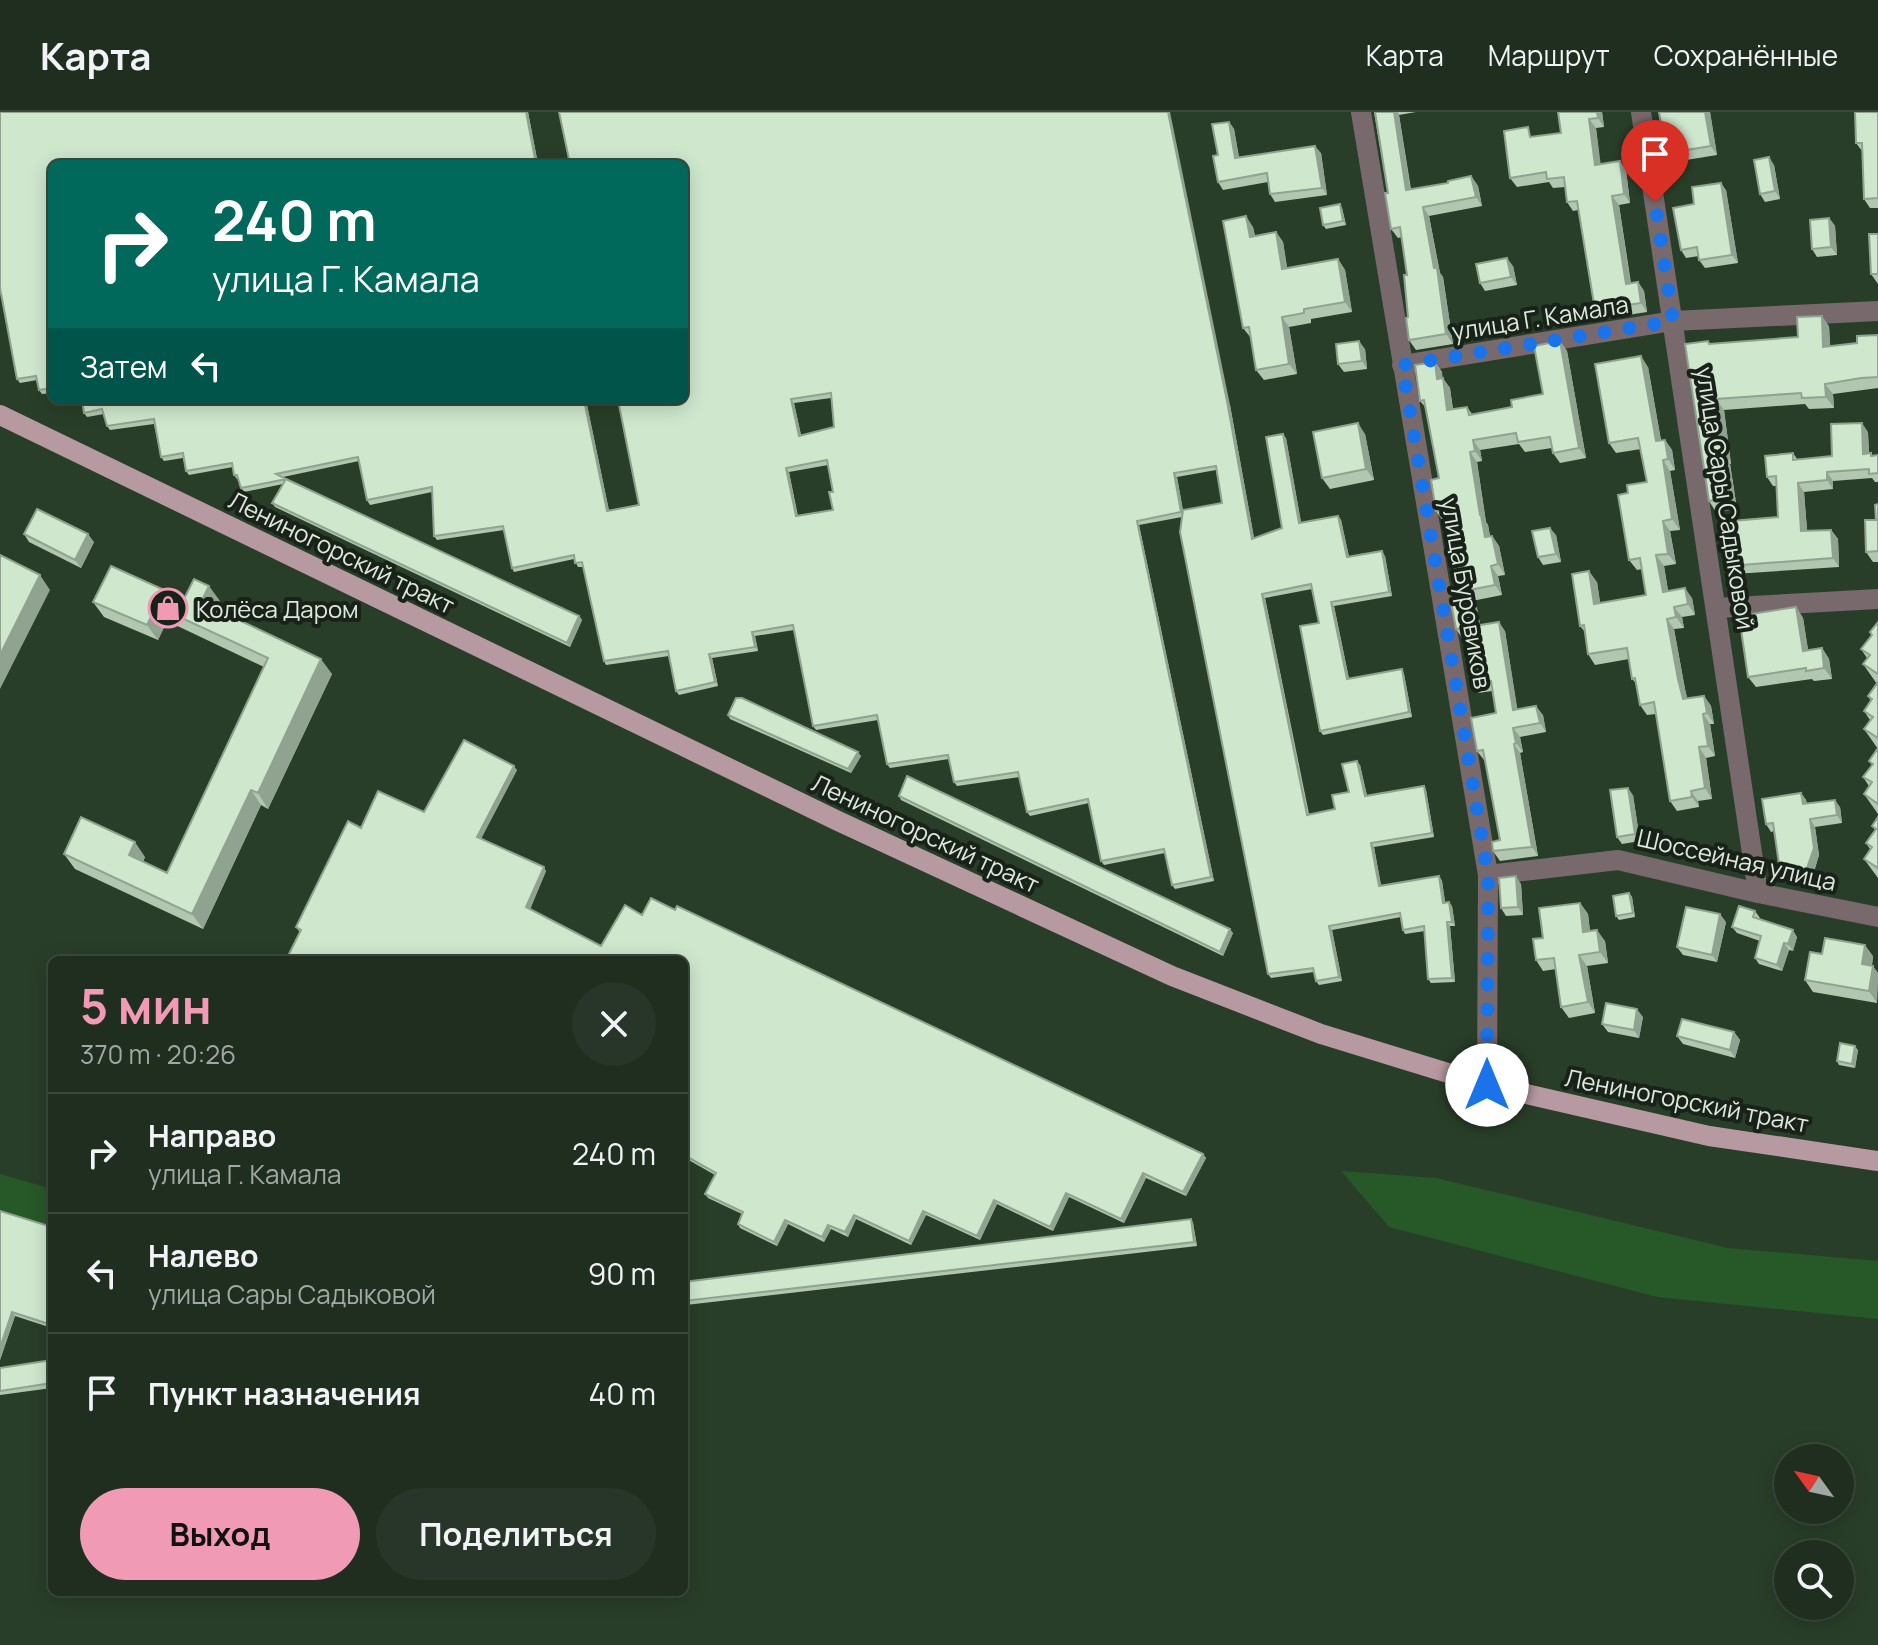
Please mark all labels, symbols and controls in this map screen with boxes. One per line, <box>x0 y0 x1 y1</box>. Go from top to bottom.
text: Карта <box>40 29 152 81</box>
text: Карта <box>1366 36 1444 74</box>
text: Маршрут <box>1488 36 1610 74</box>
text: Сохранённые <box>1654 36 1838 74</box>
pin <box>1621 120 1689 202</box>
icon: arrive <box>1633 132 1677 176</box>
text: 240 m <box>212 181 377 258</box>
icon: right <box>80 192 184 296</box>
text: улица Г. Камала <box>212 254 480 303</box>
street label: улица Г. Камала <box>1449 287 1631 347</box>
icon: left <box>184 344 228 388</box>
text: Затем <box>80 346 168 387</box>
street label: улица Сары Садыковой <box>1689 364 1763 632</box>
street label: Лениногорский тракт <box>224 483 460 621</box>
street label: улица Буровиков <box>1434 495 1500 691</box>
shop icon: Колёса Даром <box>147 587 189 629</box>
place label: Колёса Даром <box>196 592 359 625</box>
street label: Лениногорский тракт <box>807 766 1045 900</box>
street label: Шоссейная улица <box>1634 820 1840 898</box>
text: 5 мин <box>80 973 212 1038</box>
button: close <box>572 982 656 1066</box>
text: 370 m · 20:26 <box>80 1036 236 1072</box>
position arrow <box>1445 1043 1529 1127</box>
street label: Лениногорский тракт <box>1562 1060 1812 1140</box>
text: Направо <box>148 1115 276 1156</box>
icon: right <box>80 1131 124 1175</box>
text: 240 m <box>572 1133 656 1174</box>
text: улица Г. Камала <box>148 1156 341 1192</box>
text: Налево <box>148 1235 258 1276</box>
icon: left <box>80 1251 124 1295</box>
text: 90 m <box>588 1253 656 1294</box>
text: улица Сары Садыковой <box>148 1276 436 1312</box>
icon: arrive <box>80 1371 124 1415</box>
text: Пункт назначения <box>148 1373 421 1414</box>
text: 40 m <box>589 1373 656 1414</box>
north arrow <box>1774 1444 1854 1524</box>
map controls <box>1774 1444 1854 1620</box>
button: Выход <box>80 1488 360 1580</box>
button: Поделиться <box>376 1488 656 1580</box>
button: search <box>1774 1540 1854 1620</box>

